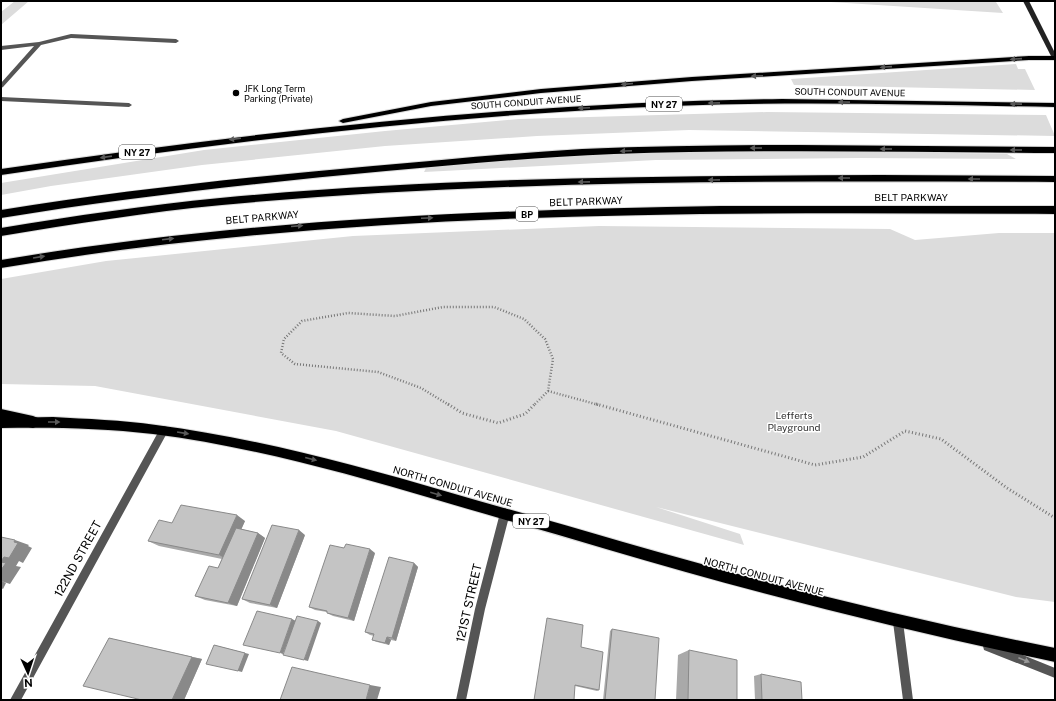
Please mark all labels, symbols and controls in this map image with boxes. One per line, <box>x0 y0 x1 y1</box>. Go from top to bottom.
one-way arrow <box>1010 55 1022 62</box>
one-way arrow <box>880 64 892 71</box>
one-way arrow <box>751 72 763 79</box>
one-way arrow <box>621 80 633 87</box>
place label: JFK Long Term Parking (Private) <box>244 83 313 104</box>
street label: SOUTH CONDUIT AVENUE <box>794 86 906 98</box>
marker: JFK Long Term Parking (Private) <box>231 88 241 98</box>
street label: SOUTH CONDUIT AVENUE <box>470 93 582 111</box>
road number: NY 27 <box>646 97 682 111</box>
one-way arrow <box>708 99 720 106</box>
one-way arrow <box>837 99 850 105</box>
one-way arrow <box>1009 101 1022 107</box>
one-way arrow <box>578 104 590 111</box>
one-way arrow <box>229 136 241 142</box>
road number: NY 27 <box>119 145 155 159</box>
one-way arrow <box>749 145 762 151</box>
one-way arrow <box>879 146 892 152</box>
one-way arrow <box>620 147 632 154</box>
one-way arrow <box>1009 147 1022 153</box>
one-way arrow <box>100 154 112 160</box>
one-way arrow <box>837 175 850 181</box>
one-way arrow <box>708 176 720 183</box>
one-way arrow <box>967 176 980 182</box>
one-way arrow <box>577 179 590 185</box>
street label: BELT PARKWAY <box>874 191 948 203</box>
street label: BELT PARKWAY <box>549 194 623 208</box>
road number: BP <box>516 207 538 221</box>
street label: BELT PARKWAY <box>225 208 299 226</box>
one-way arrow <box>421 215 434 221</box>
one-way arrow <box>291 223 303 230</box>
one-way arrow <box>162 236 174 242</box>
one-way arrow <box>33 254 45 260</box>
park label: Lefferts Playground <box>767 409 821 433</box>
one-way arrow <box>48 419 61 425</box>
one-way arrow <box>177 430 189 436</box>
one-way arrow <box>304 457 317 463</box>
street label: NORTH CONDUIT AVENUE <box>392 463 514 509</box>
one-way arrow <box>430 491 442 497</box>
road number: NY 27 <box>513 514 549 528</box>
street label: 122ND STREET <box>51 518 105 600</box>
street label: NORTH CONDUIT AVENUE <box>702 554 826 598</box>
street label: 121ST STREET <box>453 562 485 644</box>
north arrow <box>8 653 48 693</box>
one-way arrow <box>1018 658 1030 664</box>
text: N <box>24 677 33 689</box>

